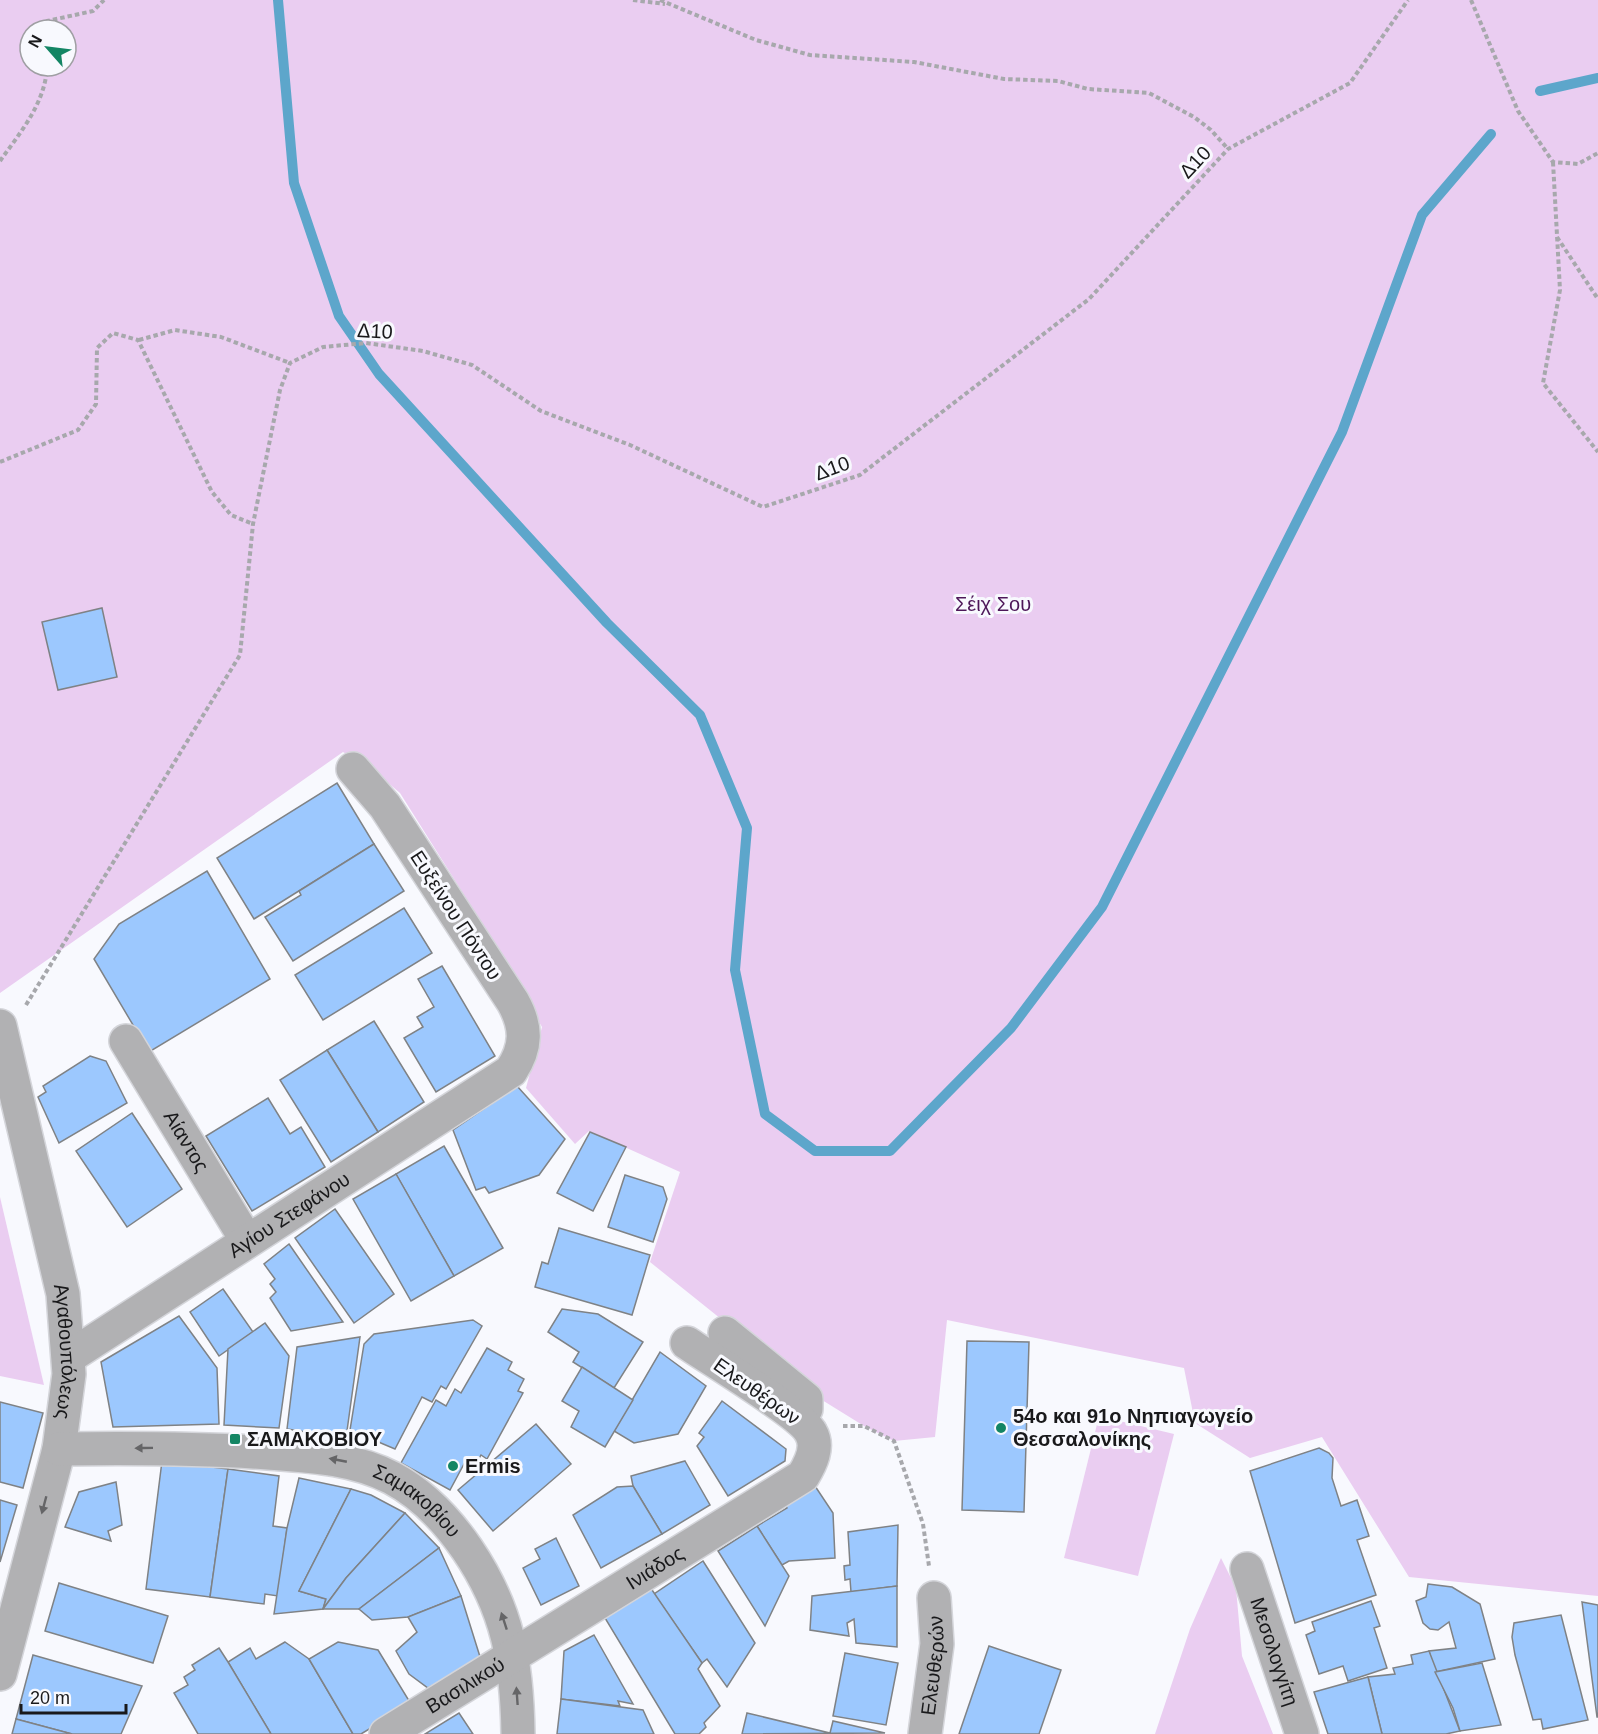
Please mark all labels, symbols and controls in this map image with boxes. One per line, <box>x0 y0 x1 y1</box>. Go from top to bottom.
north arrow <box>18 18 78 78</box>
text: N <box>25 32 45 50</box>
street label: Δ10 <box>1175 141 1215 183</box>
street label: Δ10 <box>357 319 393 343</box>
street label: Δ10 <box>812 452 852 484</box>
park label: Σέιχ Σου <box>955 593 1031 615</box>
street label: Ευξείνου Πόντου <box>406 846 506 984</box>
street label: Αίαντος <box>160 1106 214 1176</box>
street label: Αγίου Στεφάνου <box>224 1167 354 1262</box>
street label: Αγαθουπόλεως <box>50 1281 80 1421</box>
street label: Ελευθέρων <box>710 1353 804 1429</box>
place label: 54ο και 91ο Νηπιαγωγείο Θεσσαλονίκης <box>1013 1405 1253 1450</box>
marker: 54ο και 91ο Νηπιαγωγείο Θεσσαλονίκης <box>994 1421 1008 1435</box>
place label: ΣΑΜΑΚΟΒΙΟΥ <box>247 1428 383 1450</box>
marker: ΣΑΜΑΚΟΒΙΟΥ <box>228 1432 242 1446</box>
one-way arrow <box>134 1443 153 1453</box>
one-way arrow <box>329 1455 348 1465</box>
place label: Ermis <box>465 1455 521 1477</box>
marker: Ermis <box>446 1459 460 1473</box>
street label: Σαμακοβίου <box>370 1460 465 1541</box>
one-way arrow <box>39 1496 49 1514</box>
street label: Ινιάδος <box>622 1541 688 1594</box>
street label: Μεσολογγίτη <box>1246 1594 1303 1709</box>
one-way arrow <box>499 1612 508 1630</box>
street label: Ελευθερών <box>917 1615 948 1717</box>
street label: Βασιλικού <box>422 1653 508 1718</box>
scale bar <box>21 1677 126 1715</box>
one-way arrow <box>513 1686 522 1705</box>
text: 20 m <box>30 1688 70 1708</box>

